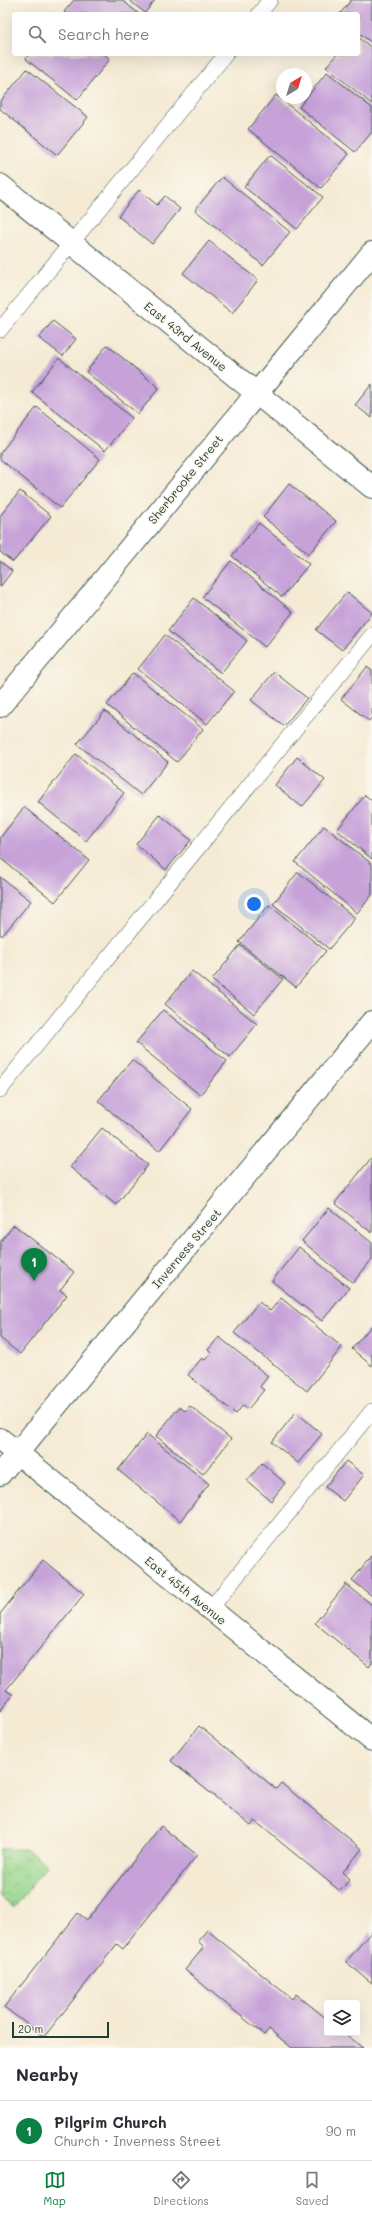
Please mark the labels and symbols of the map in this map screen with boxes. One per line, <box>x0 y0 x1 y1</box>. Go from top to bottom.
north arrow <box>276 68 312 104</box>
street label: East 43rd Avenue <box>141 298 231 374</box>
street label: Sherbrooke Street <box>144 431 226 527</box>
your location <box>244 894 264 914</box>
street label: Inverness Street <box>148 1205 224 1291</box>
pin: 1 <box>21 1248 47 1281</box>
street label: East 45th Avenue <box>142 1552 230 1628</box>
scale bar <box>12 2020 109 2039</box>

